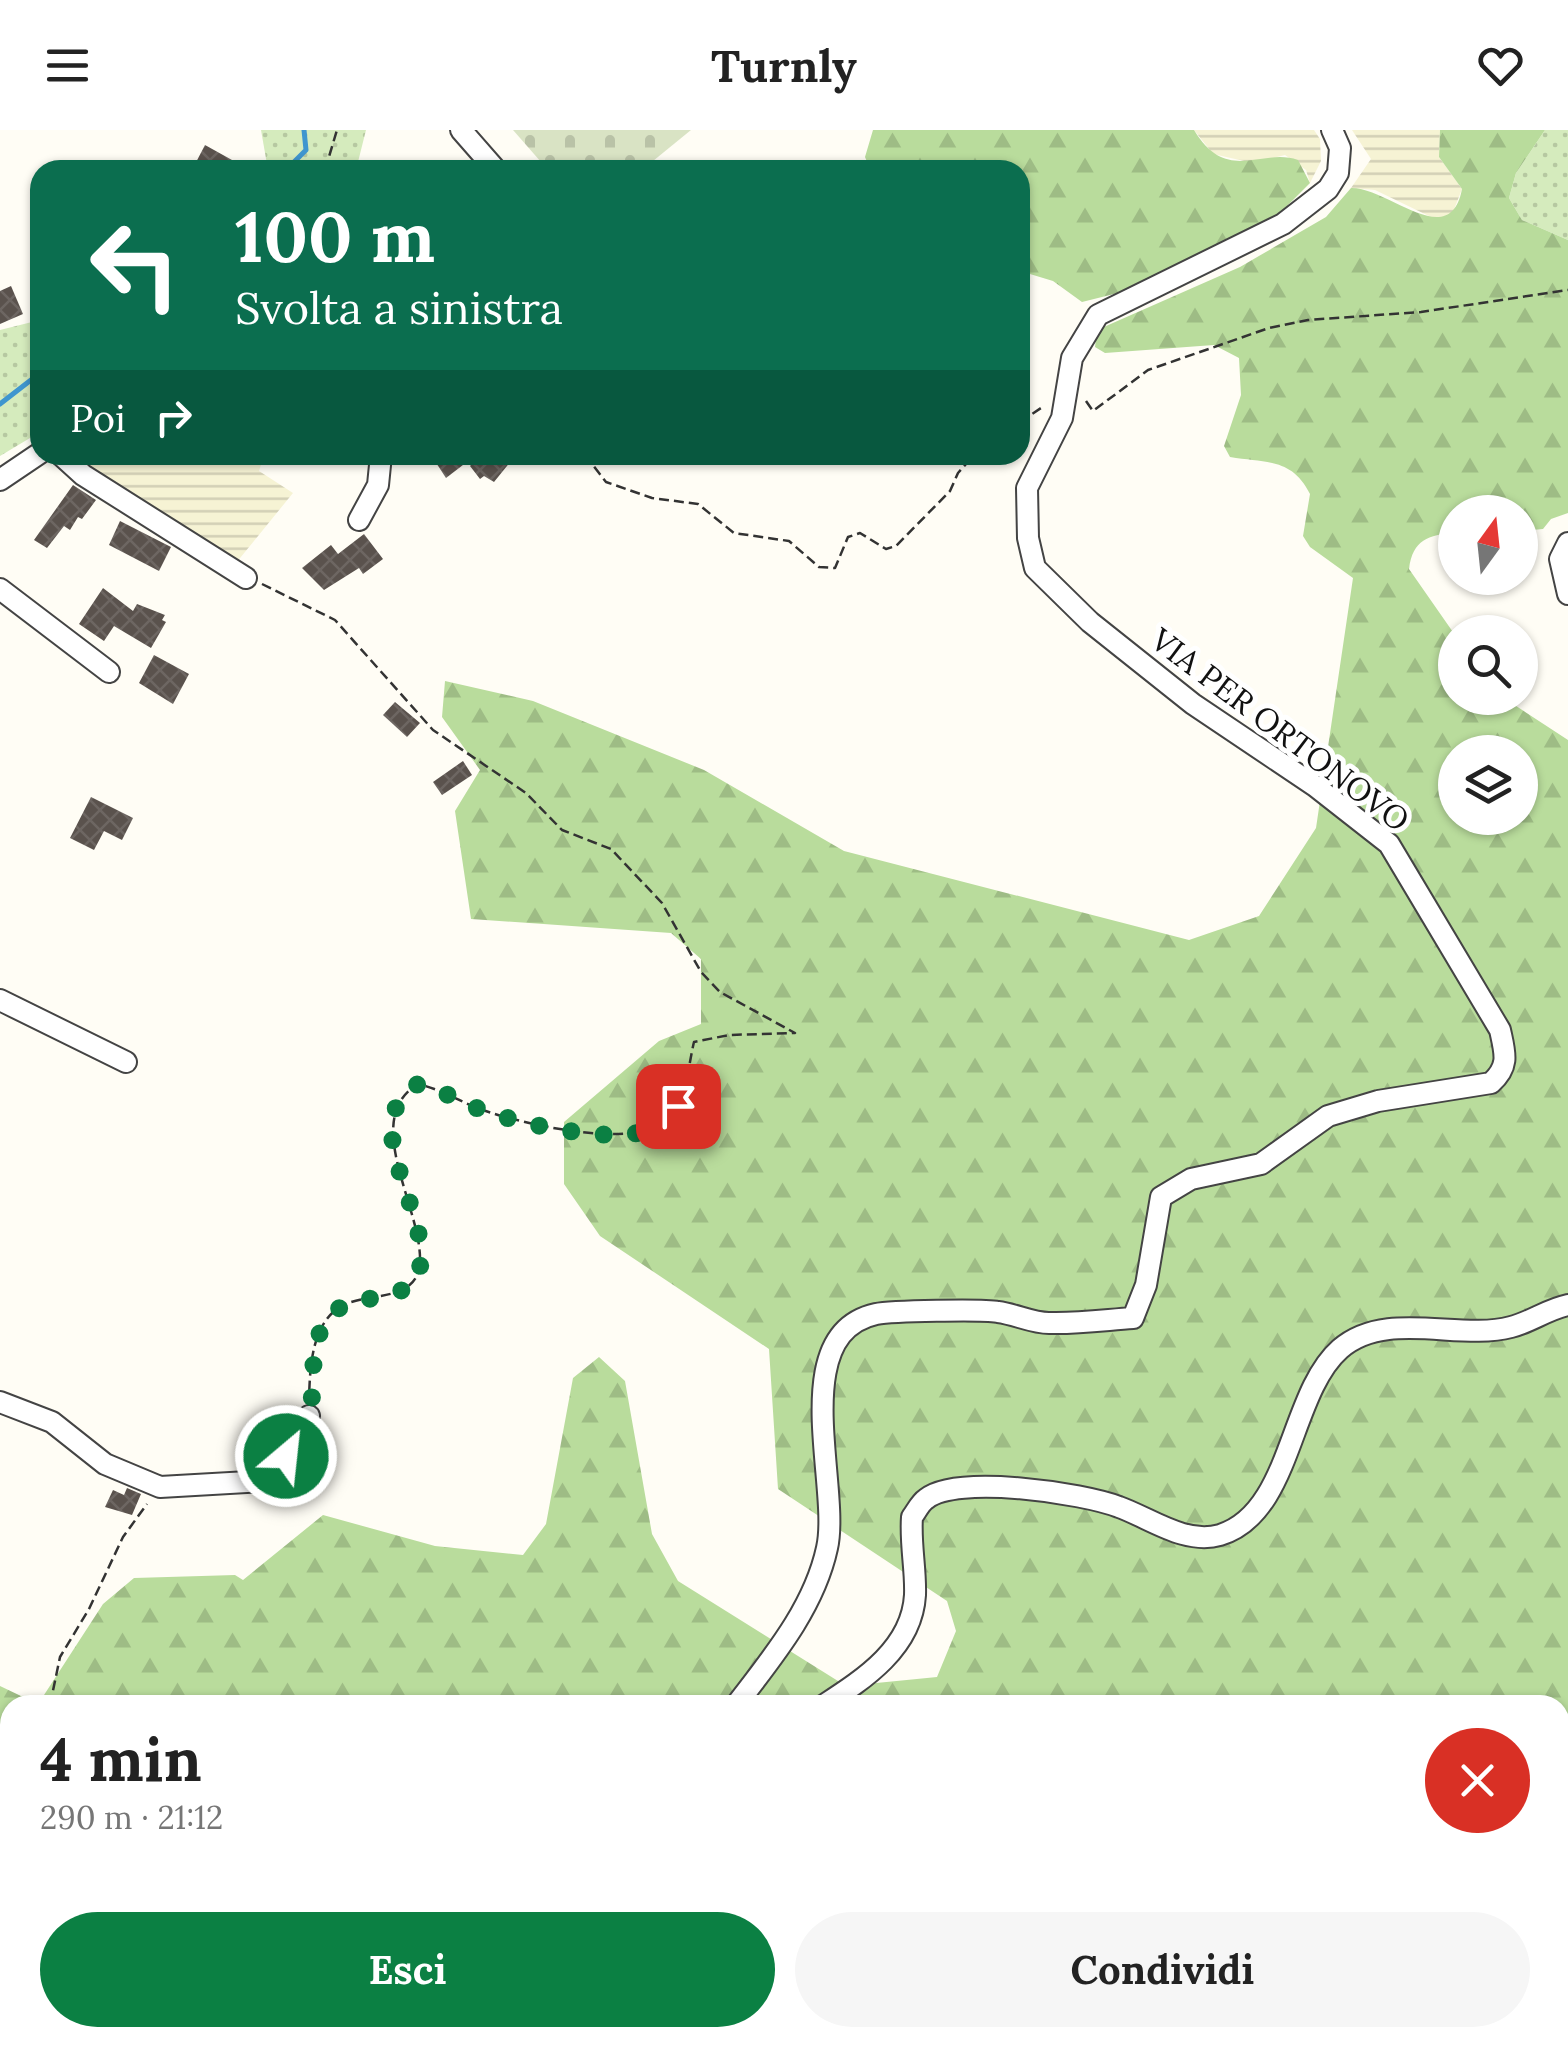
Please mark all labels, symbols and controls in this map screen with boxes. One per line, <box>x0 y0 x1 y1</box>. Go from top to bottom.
text: Turnly <box>711 37 857 94</box>
icon: menu <box>40 38 95 93</box>
icon: heart <box>1473 38 1528 93</box>
text: 100 m <box>235 192 435 281</box>
icon: left <box>70 200 200 330</box>
text: Svolta a sinistra <box>235 279 563 336</box>
icon: right <box>146 390 201 445</box>
text: Poi <box>70 394 126 442</box>
north arrow <box>1438 495 1538 595</box>
map controls <box>1438 495 1538 835</box>
button: search <box>1438 615 1538 715</box>
street label: VIA PER ORTONOVO <box>1142 618 1418 840</box>
button: layers <box>1438 735 1538 835</box>
pin <box>636 1064 721 1149</box>
icon: arrive <box>651 1079 706 1134</box>
position arrow <box>234 1404 338 1508</box>
text: 4 min <box>40 1721 202 1797</box>
button: close <box>1425 1728 1530 1833</box>
text: 290 m · 21:12 <box>40 1797 223 1838</box>
button: Esci <box>40 1912 775 2027</box>
button: Condividi <box>795 1912 1530 2027</box>

